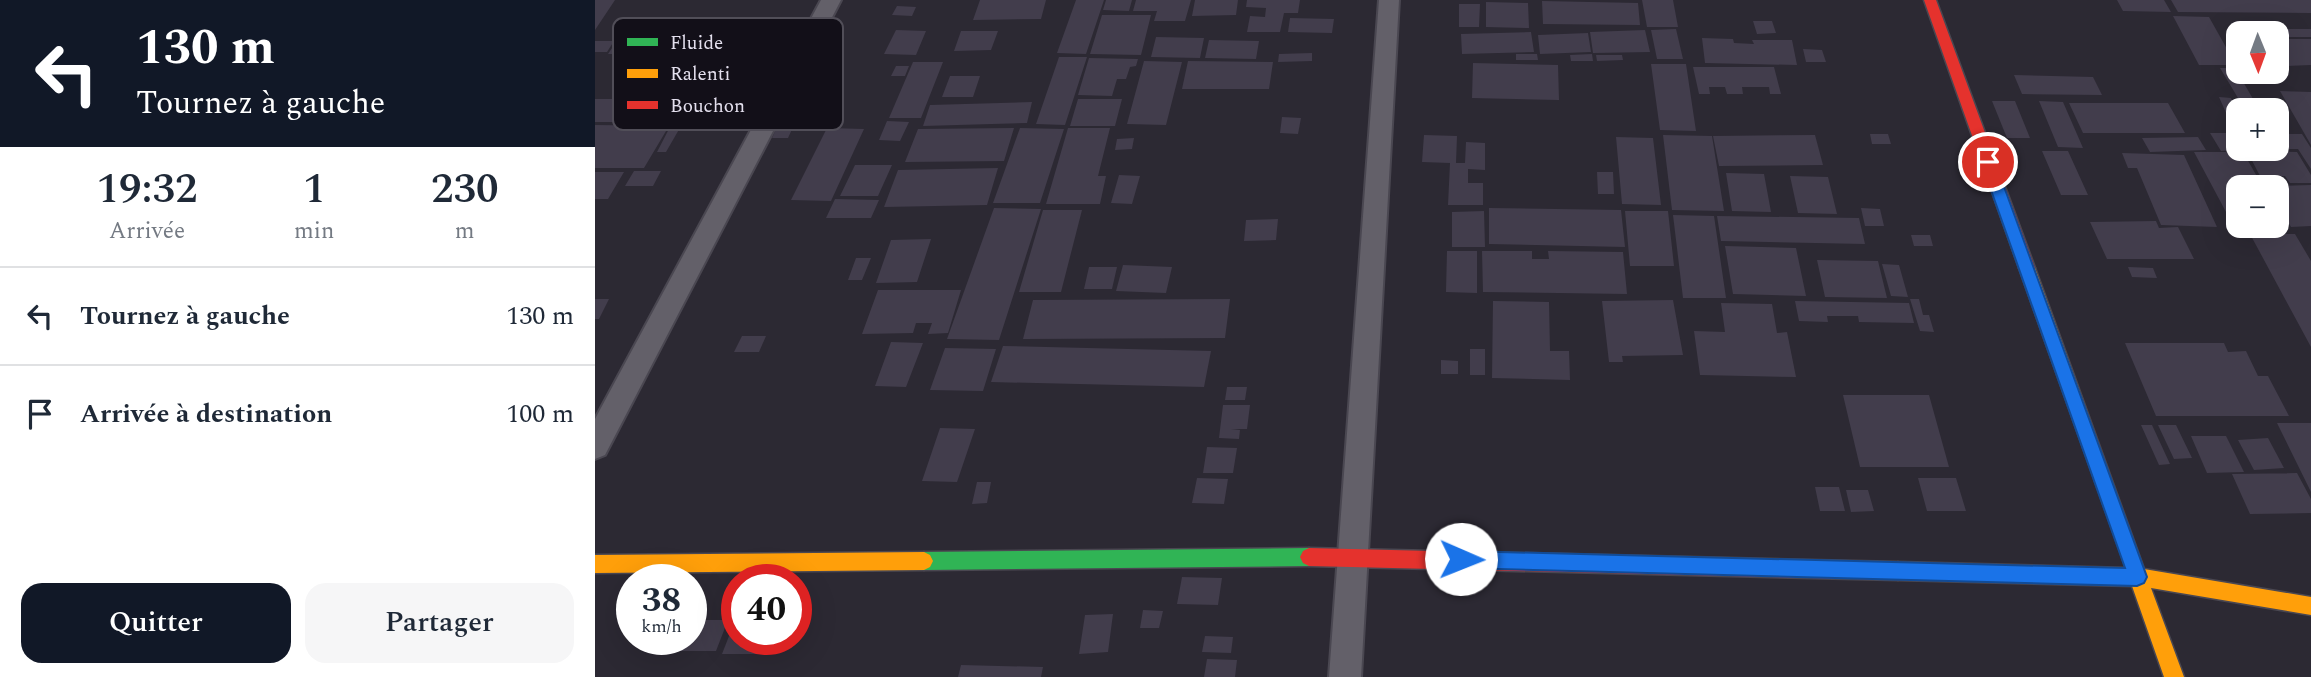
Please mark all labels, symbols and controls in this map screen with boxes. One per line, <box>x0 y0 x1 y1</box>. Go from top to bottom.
text: 130 m <box>136 11 275 86</box>
legend <box>613 18 843 130</box>
north arrow <box>2226 21 2289 84</box>
map controls <box>2226 21 2289 238</box>
icon: left <box>21 28 112 119</box>
text: Fluide <box>670 29 723 58</box>
text: Ralenti <box>670 60 730 89</box>
text: Tournez à gauche <box>136 79 385 128</box>
text: Bouchon <box>670 92 745 121</box>
button: + <box>2226 98 2289 161</box>
pin <box>1958 132 2018 192</box>
icon: arrive <box>1969 143 2007 181</box>
text: 19:32 <box>97 158 198 221</box>
text: 1 <box>303 158 325 221</box>
text: 230 <box>431 158 498 221</box>
button: − <box>2226 175 2289 238</box>
text: Arrivée <box>109 214 185 249</box>
text: min <box>294 214 334 249</box>
text: m <box>455 214 475 249</box>
text: Tournez à gauche <box>80 296 290 336</box>
text: 130 m <box>506 296 574 336</box>
icon: left <box>21 297 59 335</box>
text: Arrivée à destination <box>80 394 332 434</box>
text: 100 m <box>506 394 574 434</box>
icon: arrive <box>21 395 59 433</box>
position arrow <box>1424 522 1498 596</box>
speed limit sign: 40 <box>721 564 812 655</box>
text: 38 <box>642 574 681 627</box>
button: Quitter <box>21 583 291 663</box>
button: Partager <box>305 583 574 663</box>
text: km/h <box>641 613 682 640</box>

